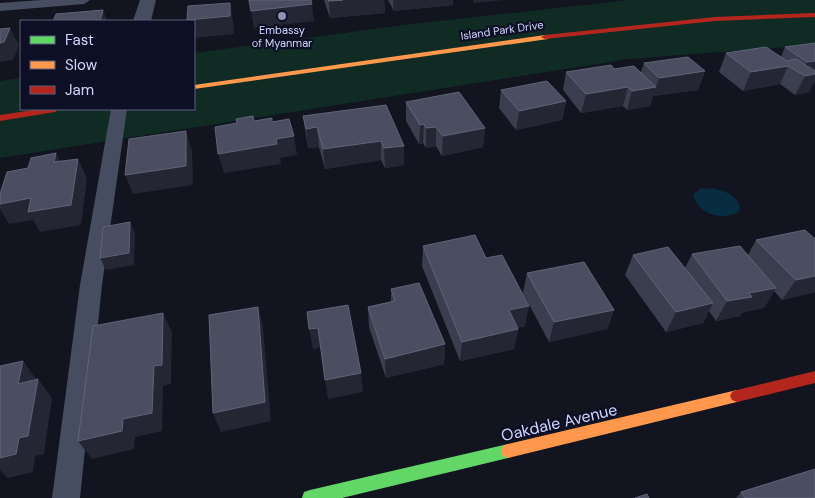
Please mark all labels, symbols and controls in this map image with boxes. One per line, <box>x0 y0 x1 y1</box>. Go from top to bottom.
marker: Embassy of Myanmar <box>276 10 288 22</box>
street label: Island Park Drive <box>460 17 544 43</box>
legend <box>20 20 195 110</box>
place label: Embassy of Myanmar <box>252 23 312 50</box>
text: Fast <box>65 30 94 50</box>
text: Slow <box>65 55 98 75</box>
text: Jam <box>65 80 94 100</box>
street label: Oakdale Avenue <box>499 399 619 446</box>

